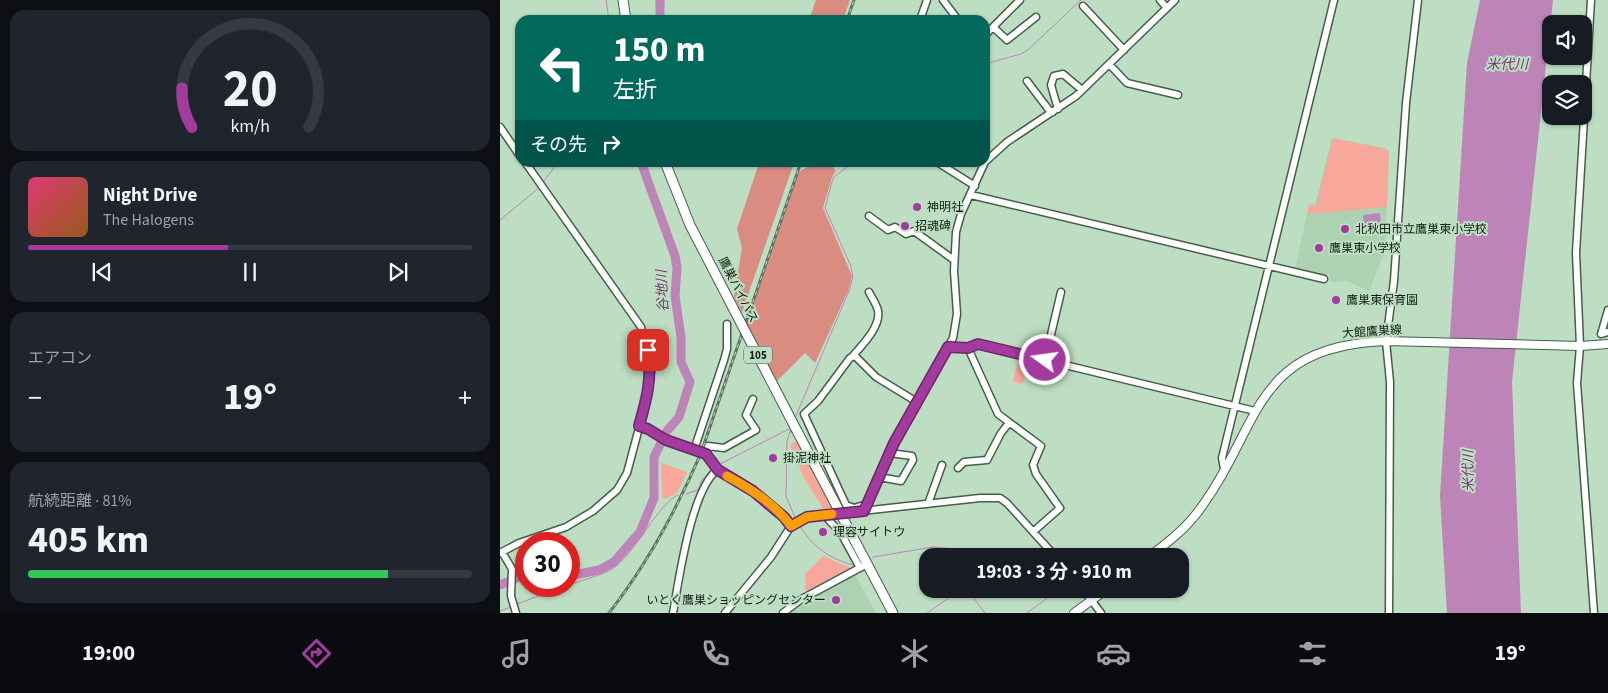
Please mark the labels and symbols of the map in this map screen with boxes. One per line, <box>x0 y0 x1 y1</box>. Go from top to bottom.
water label: 米代川 <box>1486 55 1530 75</box>
place label: 神明社 <box>927 199 963 216</box>
marker: 神明社 <box>911 201 923 213</box>
place label: 招魂碑 <box>915 218 951 235</box>
marker: 招魂碑 <box>899 220 911 232</box>
place label: 北秋田市立鷹巣東小学校 <box>1355 221 1487 238</box>
marker: 北秋田市立鷹巣東小学校 <box>1339 223 1351 235</box>
place label: 鷹巣東小学校 <box>1329 240 1401 257</box>
marker: 鷹巣東小学校 <box>1313 242 1325 254</box>
street label: 鷹巣バイパス <box>714 254 762 326</box>
water label: 谷地川 <box>652 268 674 312</box>
place label: 鷹巣東保育園 <box>1346 292 1418 309</box>
marker: 鷹巣東保育園 <box>1330 294 1342 306</box>
street label: 大館鷹巣線 <box>1341 321 1403 343</box>
pin <box>627 329 669 371</box>
position arrow <box>1018 333 1070 385</box>
road number: 105 <box>744 346 772 364</box>
water label: 米代川 <box>1459 448 1479 492</box>
place label: 掛泥神社 <box>783 450 831 467</box>
marker: 掛泥神社 <box>767 452 779 464</box>
place label: 理容サイトウ <box>833 524 905 541</box>
marker: 理容サイトウ <box>817 526 829 538</box>
speed limit sign: 30 <box>515 532 580 597</box>
place label: いとく鷹巣ショッピングセンター <box>646 592 826 609</box>
marker: いとく鷹巣ショッピングセンター <box>830 594 842 606</box>

